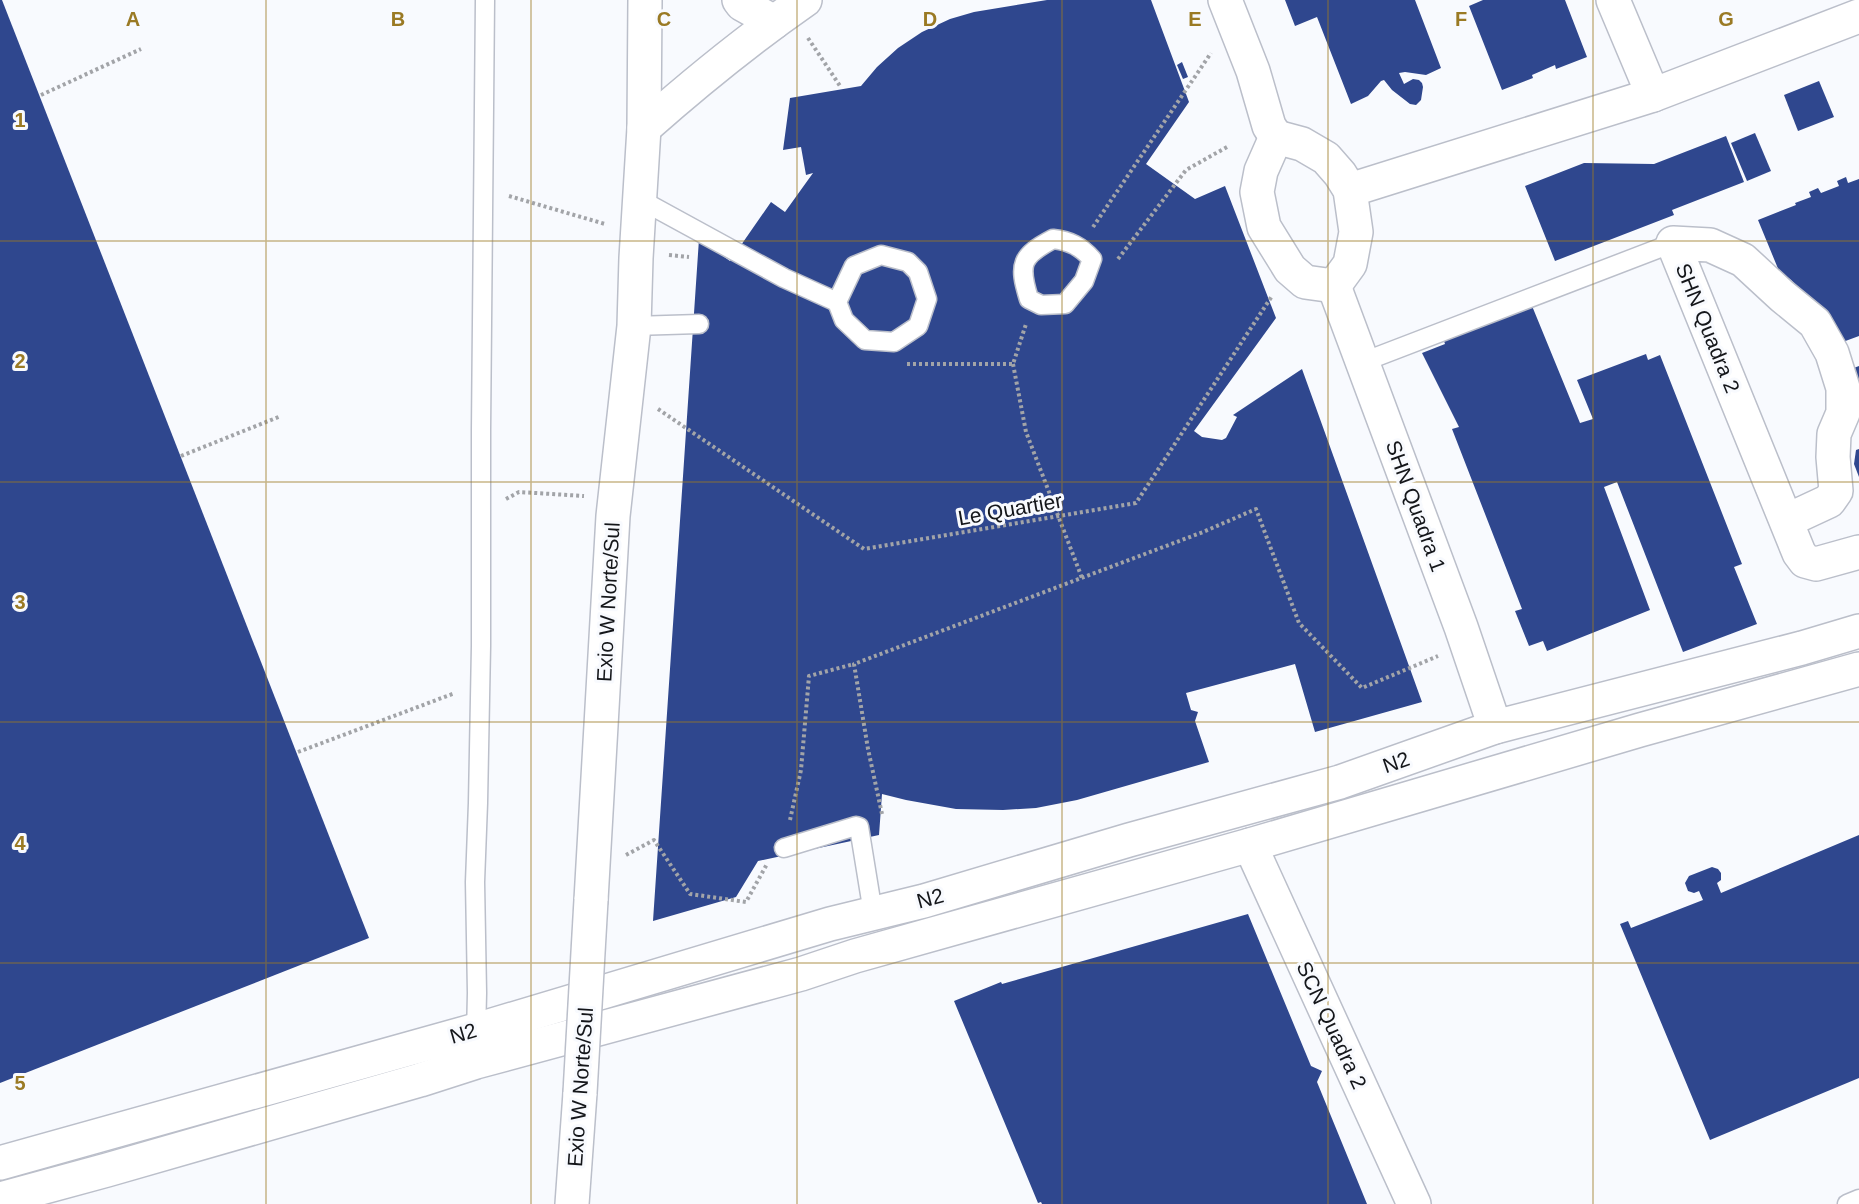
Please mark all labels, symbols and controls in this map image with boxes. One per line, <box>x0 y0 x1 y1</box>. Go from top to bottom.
text: A <box>126 8 140 30</box>
text: B <box>391 8 405 30</box>
text: C <box>657 8 671 30</box>
text: D <box>923 8 937 30</box>
text: E <box>1188 8 1202 30</box>
text: F <box>1455 8 1467 30</box>
text: G <box>1718 8 1734 30</box>
text: 1 <box>14 109 26 131</box>
street label: SHN Quadra 2 <box>1672 260 1744 396</box>
text: 2 <box>14 350 26 372</box>
street label: SHN Quadra 1 <box>1382 437 1450 575</box>
street label: Le Quartier <box>956 489 1064 529</box>
street label: Exio W Norte/Sul <box>592 522 624 682</box>
text: 3 <box>14 591 26 613</box>
street label: N2 <box>1380 747 1412 777</box>
text: 4 <box>14 832 26 854</box>
street label: N2 <box>914 883 946 913</box>
street label: SCN Quadra 2 <box>1292 958 1372 1092</box>
street label: Exio W Norte/Sul <box>563 1006 597 1168</box>
street label: N2 <box>447 1018 479 1048</box>
text: 5 <box>14 1072 26 1094</box>

